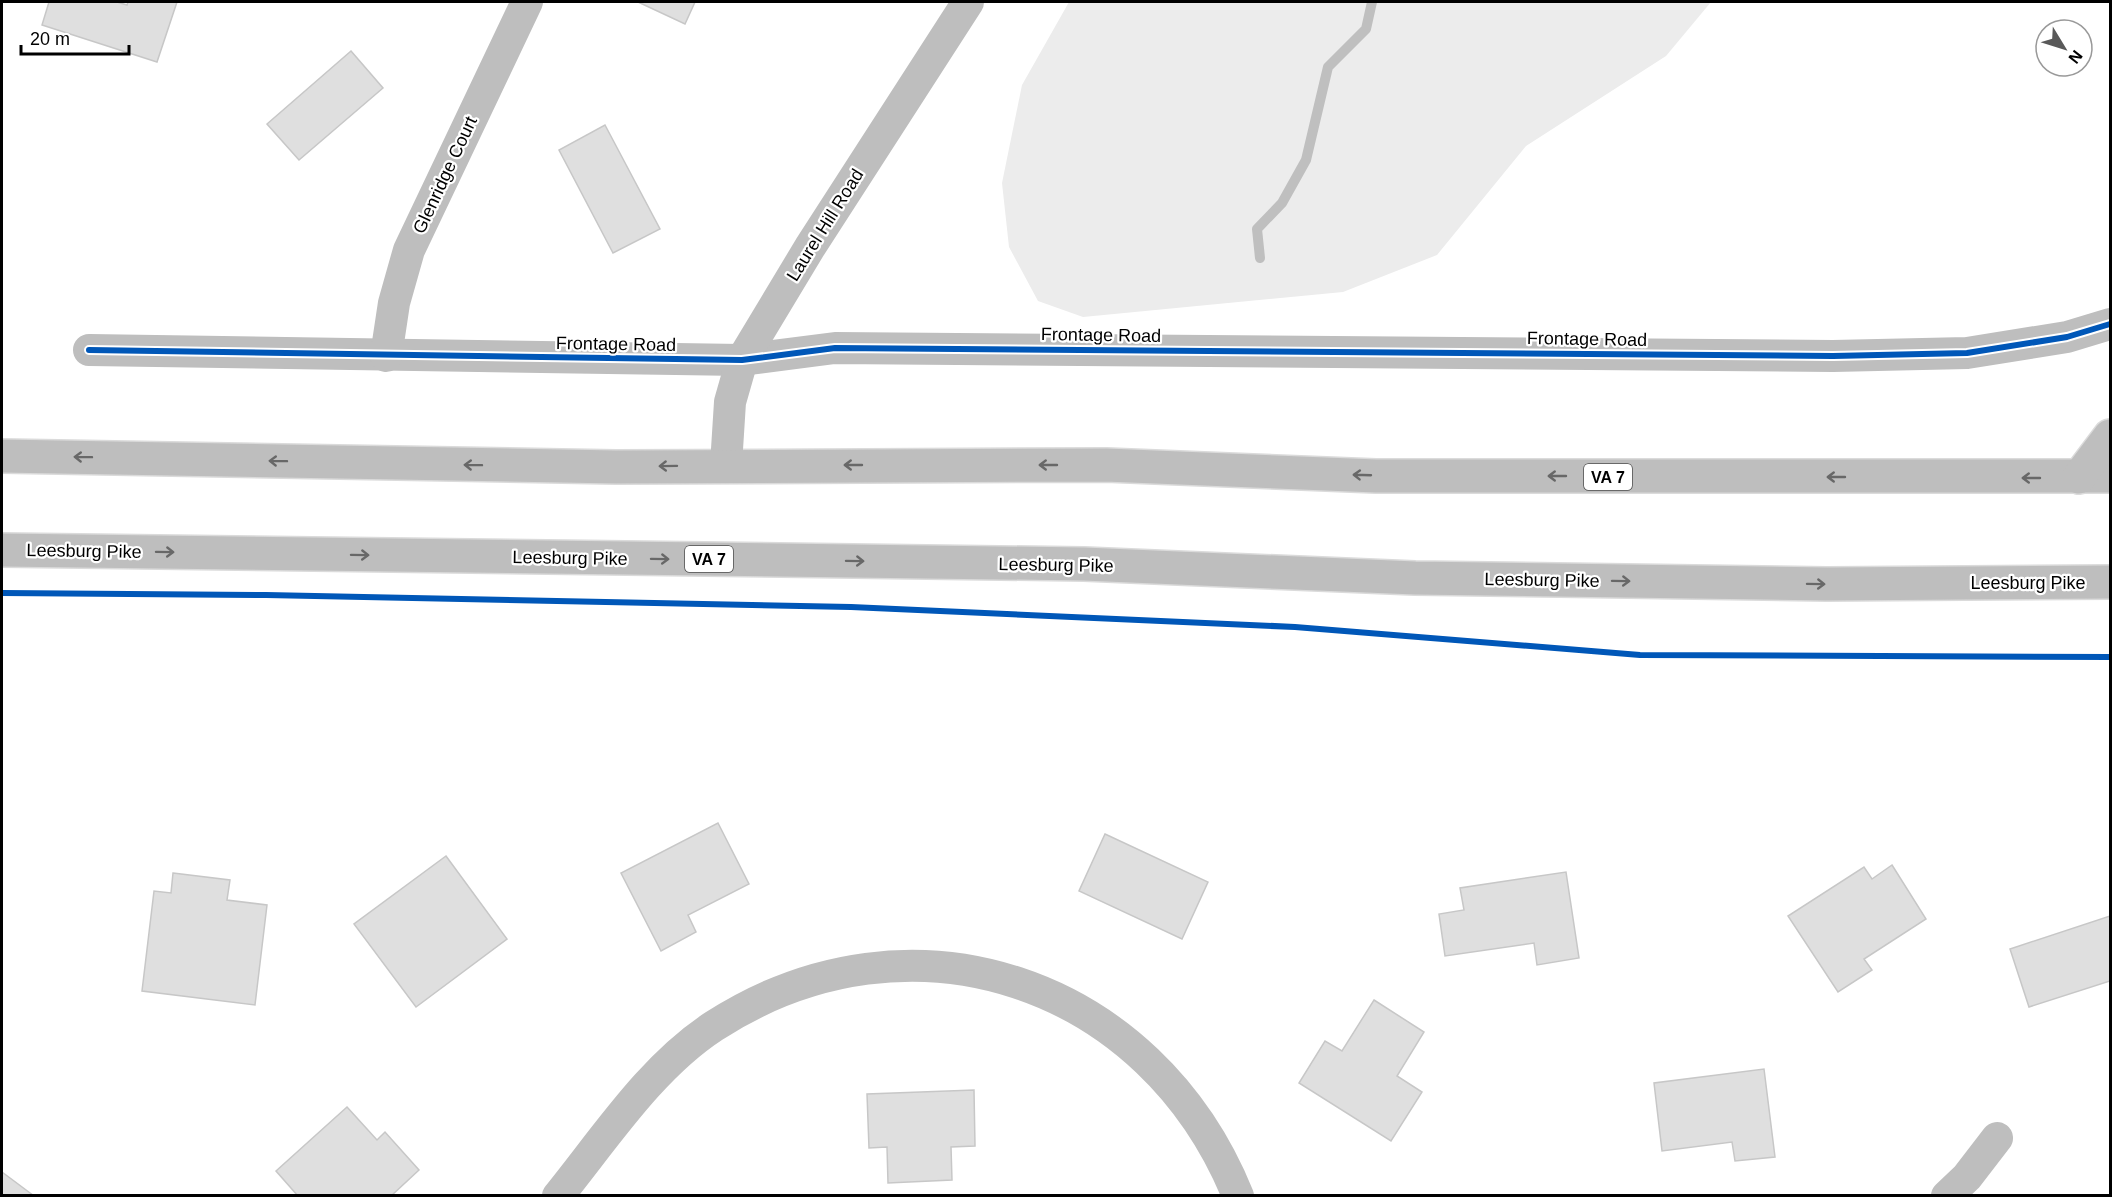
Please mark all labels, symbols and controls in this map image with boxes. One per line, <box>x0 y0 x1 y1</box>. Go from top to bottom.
scale bar <box>21 18 129 56</box>
north arrow <box>2034 18 2094 78</box>
text: 20 m <box>30 29 70 49</box>
text: N <box>2065 47 2086 67</box>
street label: Glenridge Court <box>409 113 481 237</box>
street label: Laurel Hill Road <box>783 165 867 285</box>
street label: Frontage Road <box>1041 324 1161 346</box>
street label: Frontage Road <box>1527 328 1647 350</box>
street label: Frontage Road <box>556 333 676 355</box>
one-way arrow <box>73 451 93 463</box>
one-way arrow <box>268 455 288 467</box>
one-way arrow <box>463 459 483 470</box>
one-way arrow <box>843 459 863 471</box>
one-way arrow <box>1038 459 1058 471</box>
one-way arrow <box>658 461 678 472</box>
road number: VA 7 <box>1584 464 1632 490</box>
one-way arrow <box>1353 470 1373 481</box>
one-way arrow <box>1548 470 1568 482</box>
one-way arrow <box>1827 471 1847 483</box>
one-way arrow <box>2022 472 2042 484</box>
street label: Leesburg Pike <box>26 540 142 562</box>
one-way arrow <box>154 546 174 558</box>
road number: VA 7 <box>685 546 733 572</box>
street label: Leesburg Pike <box>512 547 628 569</box>
one-way arrow <box>349 549 369 561</box>
one-way arrow <box>649 553 669 565</box>
street label: Leesburg Pike <box>998 554 1114 576</box>
one-way arrow <box>844 556 864 567</box>
street label: Leesburg Pike <box>1484 569 1600 591</box>
street label: Leesburg Pike <box>1970 573 2086 593</box>
one-way arrow <box>1610 575 1630 587</box>
one-way arrow <box>1805 578 1825 590</box>

